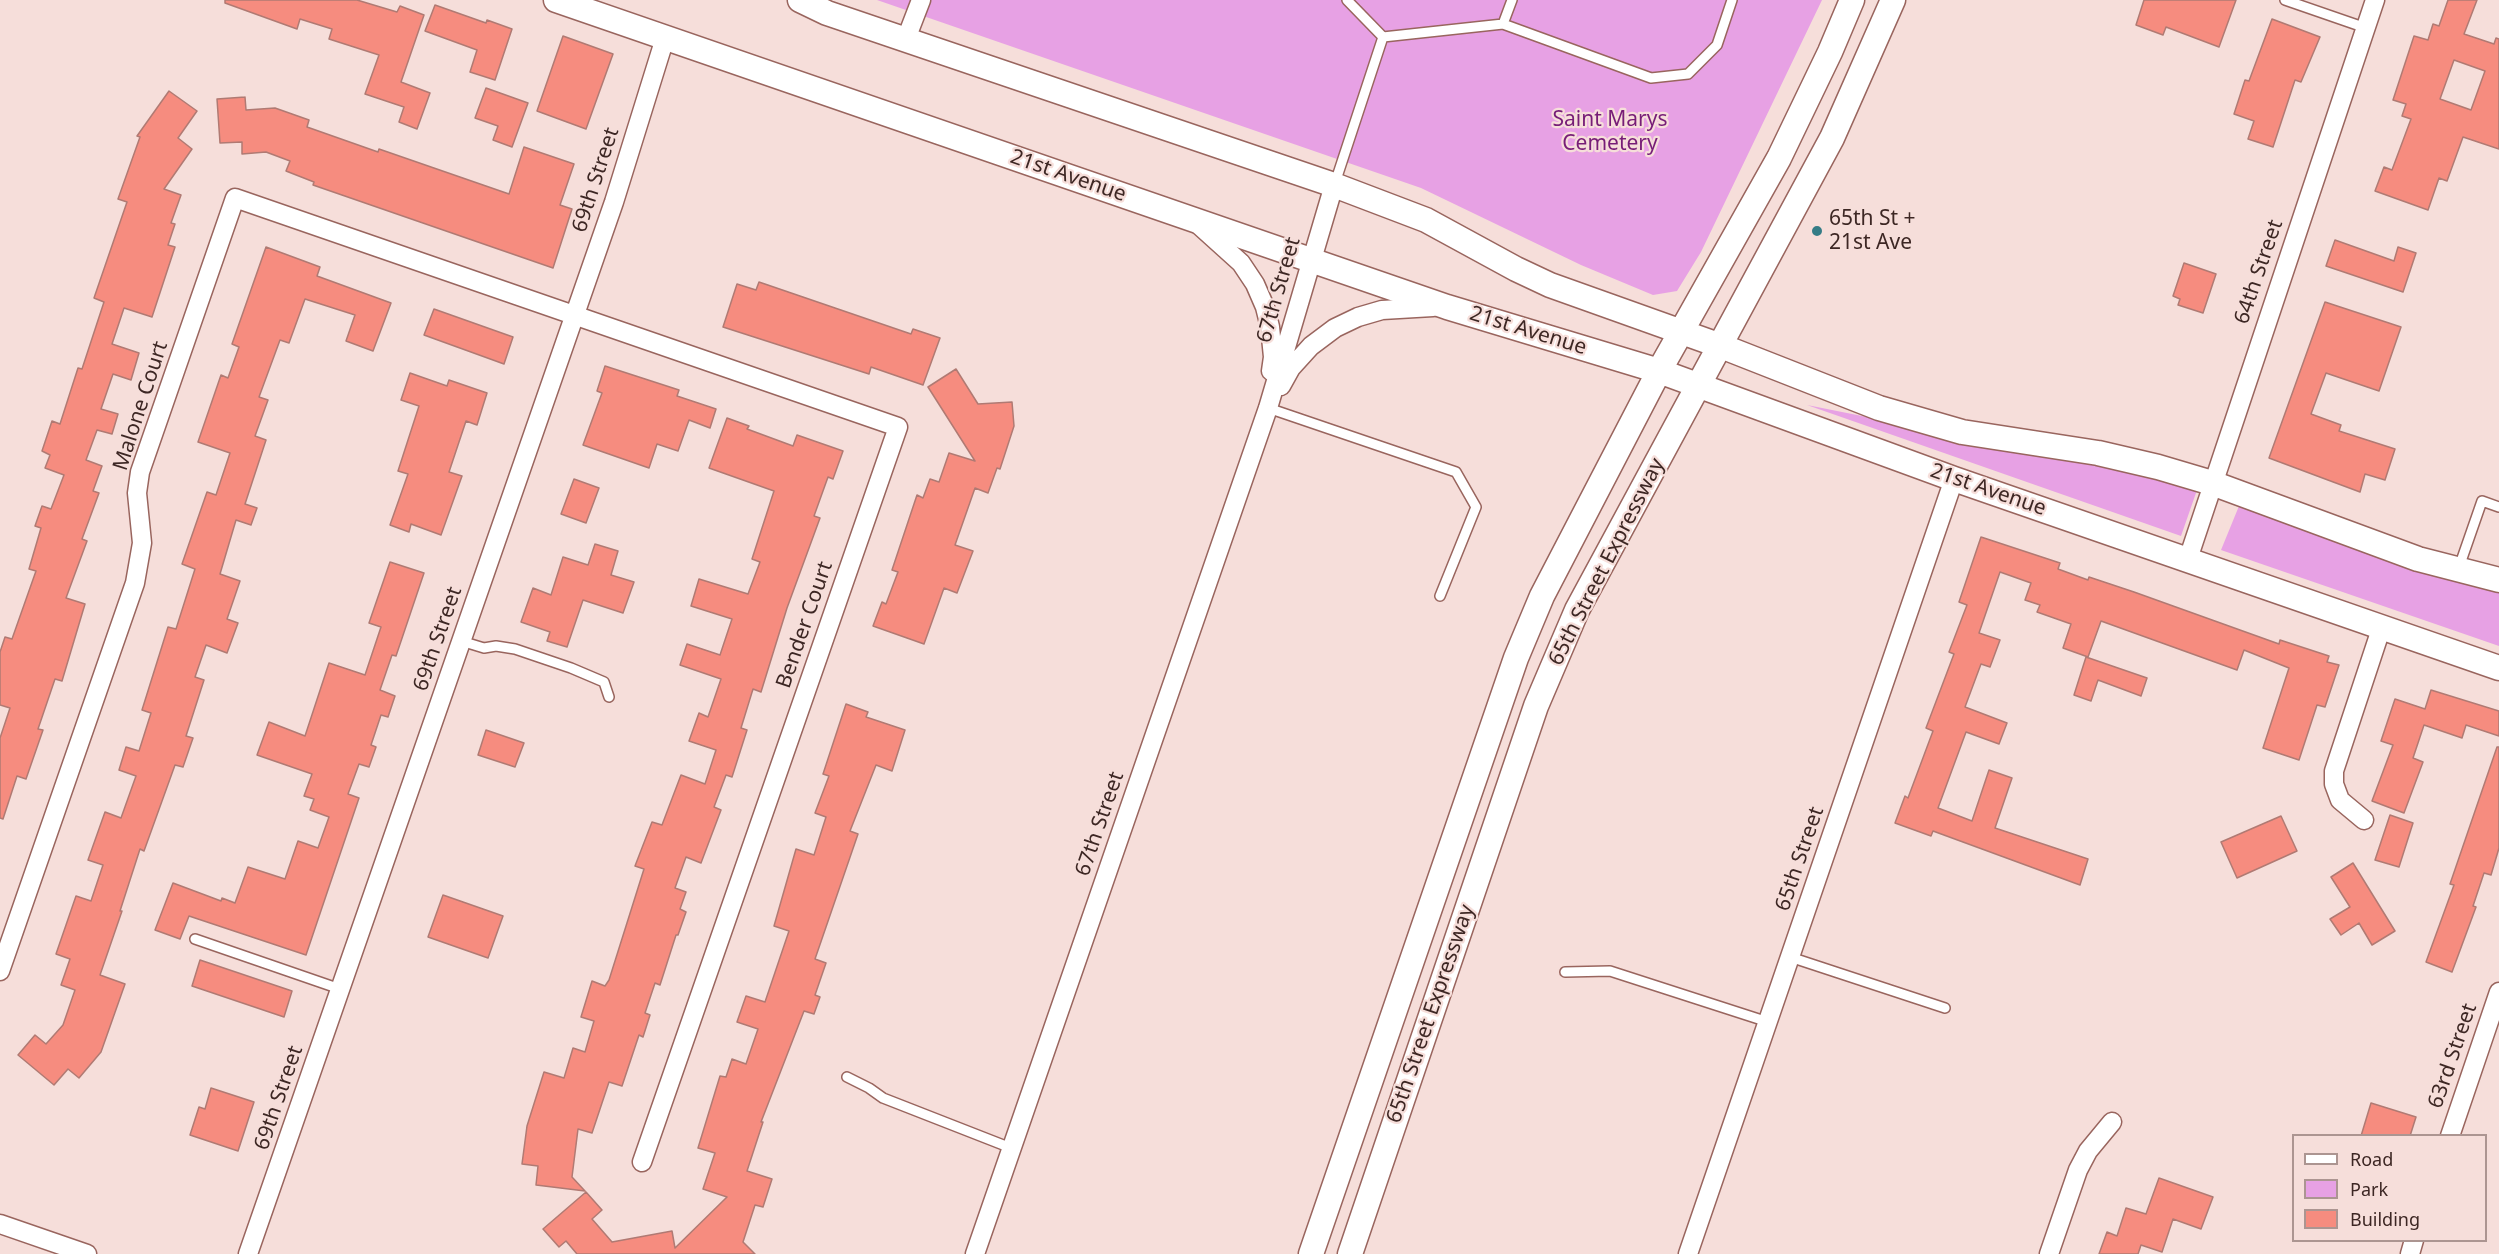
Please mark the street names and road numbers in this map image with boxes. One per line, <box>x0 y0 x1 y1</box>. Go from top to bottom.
street label: 69th Street <box>567 124 625 236</box>
street label: 21st Avenue <box>1007 144 1129 208</box>
street label: 64th Street <box>2229 217 2289 327</box>
street label: 67th Street <box>1252 234 1306 346</box>
street label: 21st Avenue <box>1467 301 1589 361</box>
street label: Malone Court <box>108 338 174 474</box>
street label: 65th Street Expressway <box>1544 454 1670 670</box>
street label: 21st Avenue <box>1927 458 2049 522</box>
street label: Bender Court <box>772 558 838 692</box>
street label: 69th Street <box>408 584 468 694</box>
street label: 67th Street <box>1070 769 1130 879</box>
street label: 65th Street <box>1770 804 1830 914</box>
street label: 65th Street Expressway <box>1382 902 1480 1126</box>
street label: 63rd Street <box>2423 1000 2483 1112</box>
street label: 69th Street <box>249 1043 309 1153</box>

